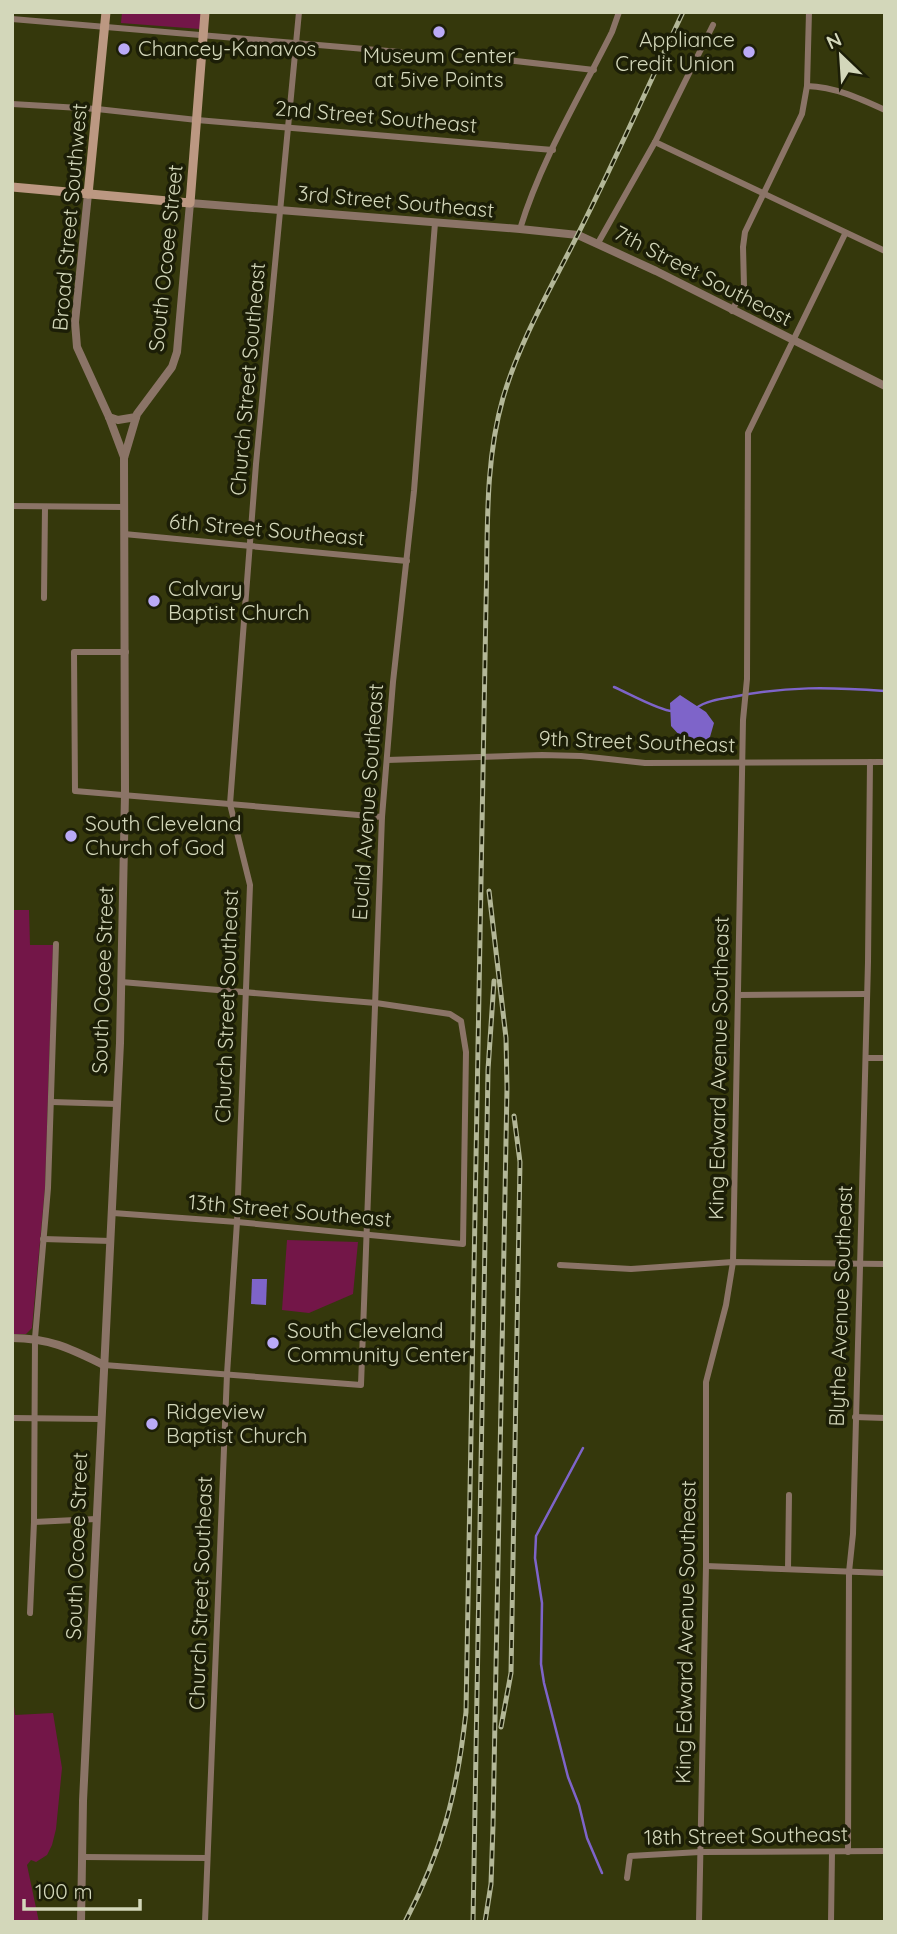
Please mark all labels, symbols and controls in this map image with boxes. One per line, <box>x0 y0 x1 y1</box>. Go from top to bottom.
north arrow <box>806 21 876 91</box>
marker: Museum Center at 5ive Points <box>431 24 447 40</box>
place label: Appliance Credit Union <box>615 26 735 76</box>
text: N <box>822 27 845 54</box>
place label: Chancey-Kanavos <box>138 35 316 61</box>
marker: Chancey-Kanavos <box>116 41 132 57</box>
place label: Museum Center at 5ive Points <box>363 42 515 92</box>
marker: Appliance Credit Union <box>741 44 757 60</box>
street label: 2nd Street Southeast <box>274 94 478 138</box>
street label: Broad Street Southwest <box>46 102 92 332</box>
street label: South Ocoee Street <box>142 163 188 353</box>
street label: 3rd Street Southeast <box>297 179 496 223</box>
street label: 7th Street Southeast <box>610 219 797 331</box>
street label: Church Street Southeast <box>224 261 270 497</box>
street label: 6th Street Southeast <box>168 507 366 551</box>
place label: Calvary Baptist Church <box>168 575 309 625</box>
marker: Calvary Baptist Church <box>146 593 162 609</box>
street label: Euclid Avenue Southeast <box>346 683 388 921</box>
street label: 9th Street Southeast <box>538 725 736 757</box>
place label: South Cleveland Church of God <box>85 810 242 860</box>
marker: South Cleveland Church of God <box>63 828 79 844</box>
street label: South Ocoee Street <box>86 886 118 1074</box>
street label: Church Street Southeast <box>209 889 243 1123</box>
street label: King Edward Avenue Southeast <box>702 916 734 1220</box>
street label: Blythe Avenue Southeast <box>823 1185 857 1427</box>
street label: 13th Street Southeast <box>187 1188 393 1232</box>
place label: South Cleveland Community Center <box>287 1317 470 1367</box>
marker: South Cleveland Community Center <box>265 1335 281 1351</box>
place label: Ridgeview Baptist Church <box>166 1398 307 1448</box>
marker: Ridgeview Baptist Church <box>144 1416 160 1432</box>
street label: South Ocoee Street <box>60 1452 92 1640</box>
street label: Church Street Southeast <box>183 1476 217 1710</box>
street label: King Edward Avenue Southeast <box>669 1480 701 1784</box>
street label: 18th Street Southeast <box>644 1820 848 1850</box>
scale bar <box>24 1868 140 1912</box>
text: 100 m <box>35 1878 93 1904</box>

